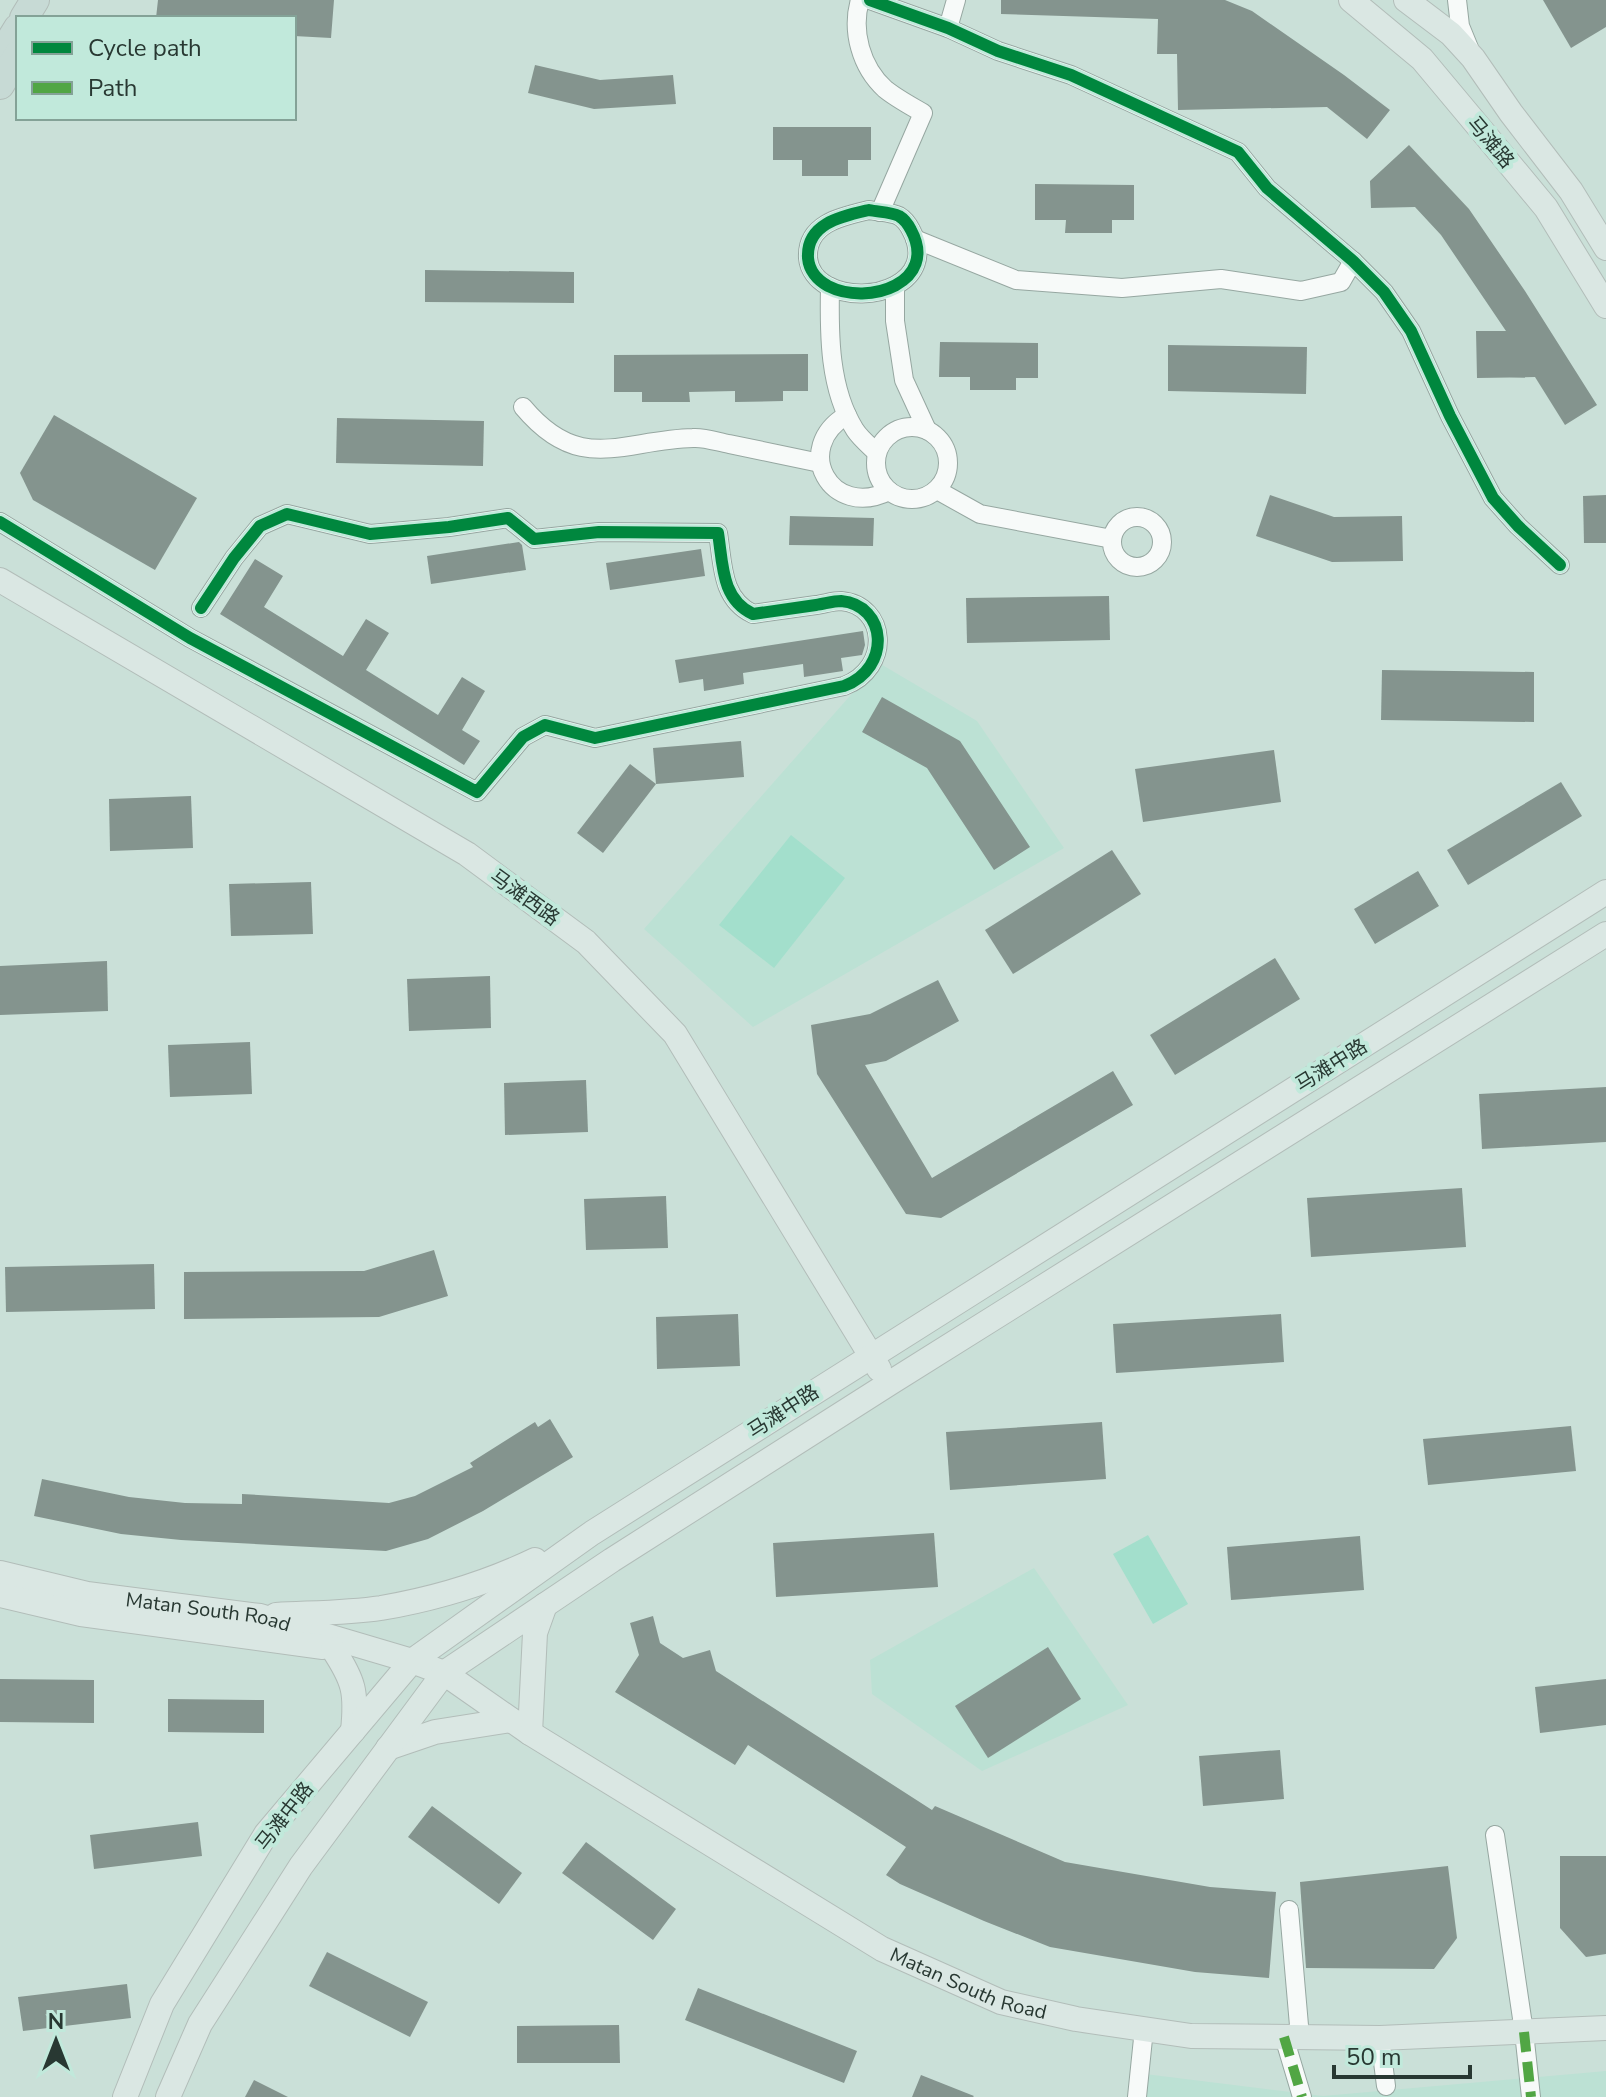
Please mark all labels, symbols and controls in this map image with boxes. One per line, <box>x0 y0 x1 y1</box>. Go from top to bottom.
legend <box>16 16 296 120</box>
text: Cycle path <box>88 32 202 64</box>
text: Path <box>88 72 137 104</box>
street label: 马滩路 <box>1461 111 1520 174</box>
street label: 马滩西路 <box>484 863 565 932</box>
street label: 马滩中路 <box>1290 1033 1372 1098</box>
street label: 马滩中路 <box>742 1378 824 1445</box>
street label: Matan South Road <box>124 1586 294 1638</box>
street label: 马滩中路 <box>249 1776 320 1856</box>
street label: Matan South Road <box>886 1941 1049 2026</box>
north arrow <box>16 2001 96 2081</box>
text: N <box>48 2007 64 2037</box>
scale bar <box>1334 2029 1470 2079</box>
text: 50 m <box>1346 2041 1402 2073</box>

